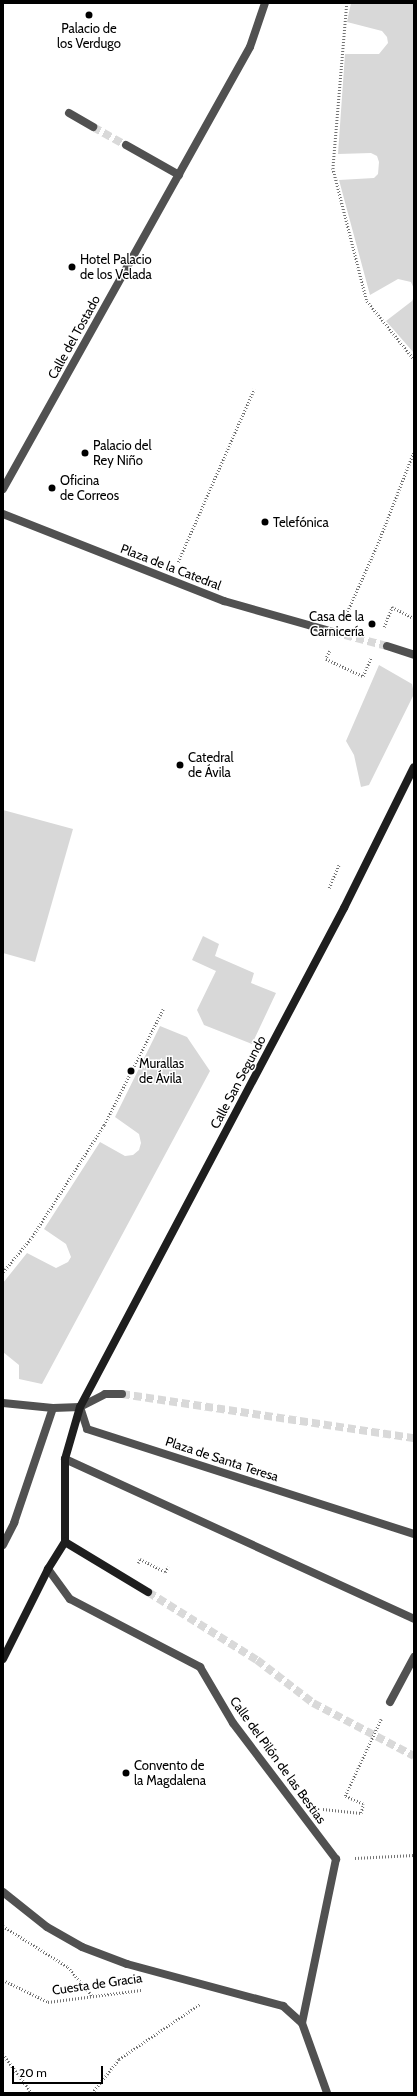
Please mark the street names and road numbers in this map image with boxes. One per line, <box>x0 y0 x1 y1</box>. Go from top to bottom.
street label: Calle del Tostado <box>45 292 103 382</box>
street label: Plaza de la Catedral <box>118 541 224 593</box>
street label: Calle San Segundo <box>207 1033 269 1131</box>
street label: Plaza de Santa Teresa <box>163 1433 281 1485</box>
street label: Calle del Pilón de las Bestias <box>227 1693 329 1827</box>
street label: Cuesta de Gracia <box>51 1970 143 1998</box>

